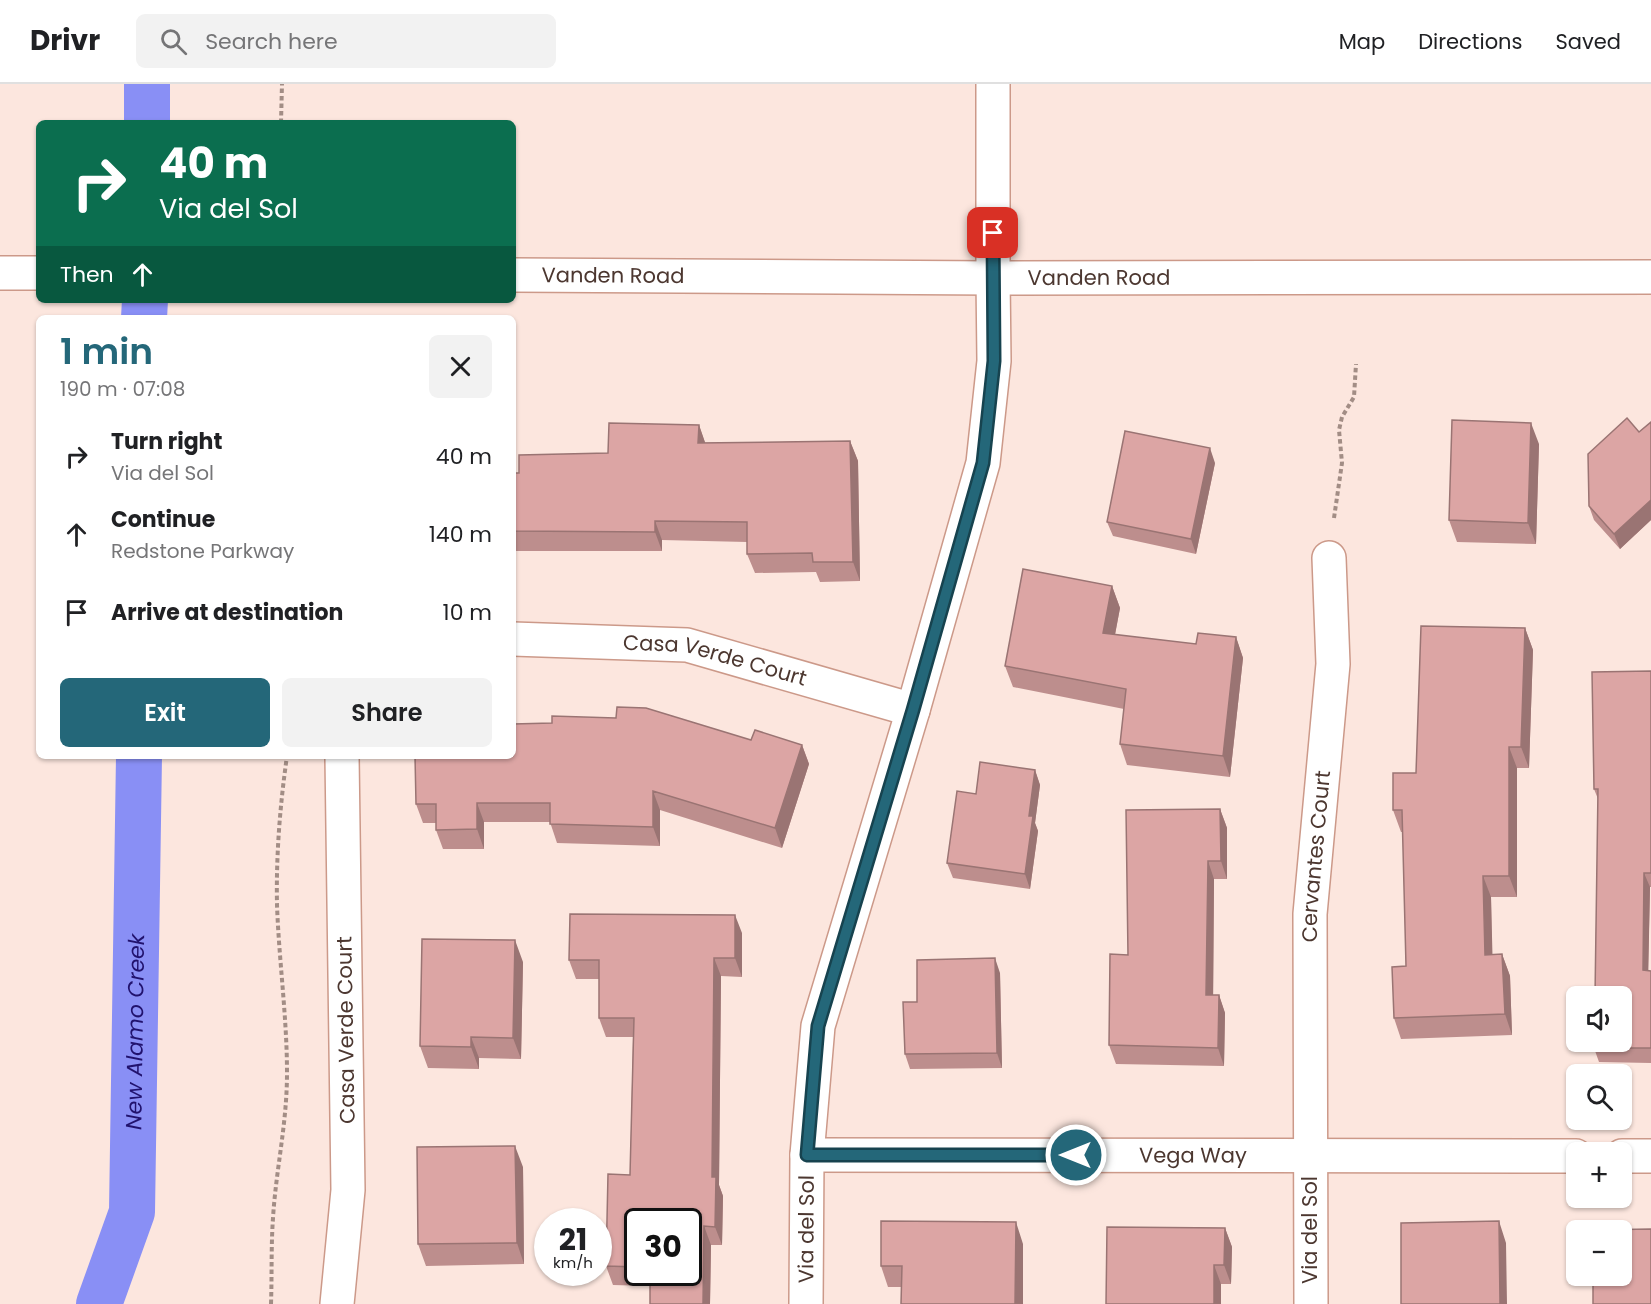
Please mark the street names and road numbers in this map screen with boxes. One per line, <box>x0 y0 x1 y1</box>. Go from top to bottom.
street label: Vanden Road <box>542 260 684 290</box>
street label: Vanden Road <box>1028 263 1170 292</box>
street label: Casa Verde Court <box>623 628 810 693</box>
street label: Cervantes Court <box>1295 769 1337 942</box>
street label: Casa Verde Court <box>329 936 362 1124</box>
street label: Vega Way <box>1139 1140 1247 1170</box>
street label: Via del Sol <box>791 1175 821 1283</box>
street label: Via del Sol <box>1295 1176 1324 1284</box>

